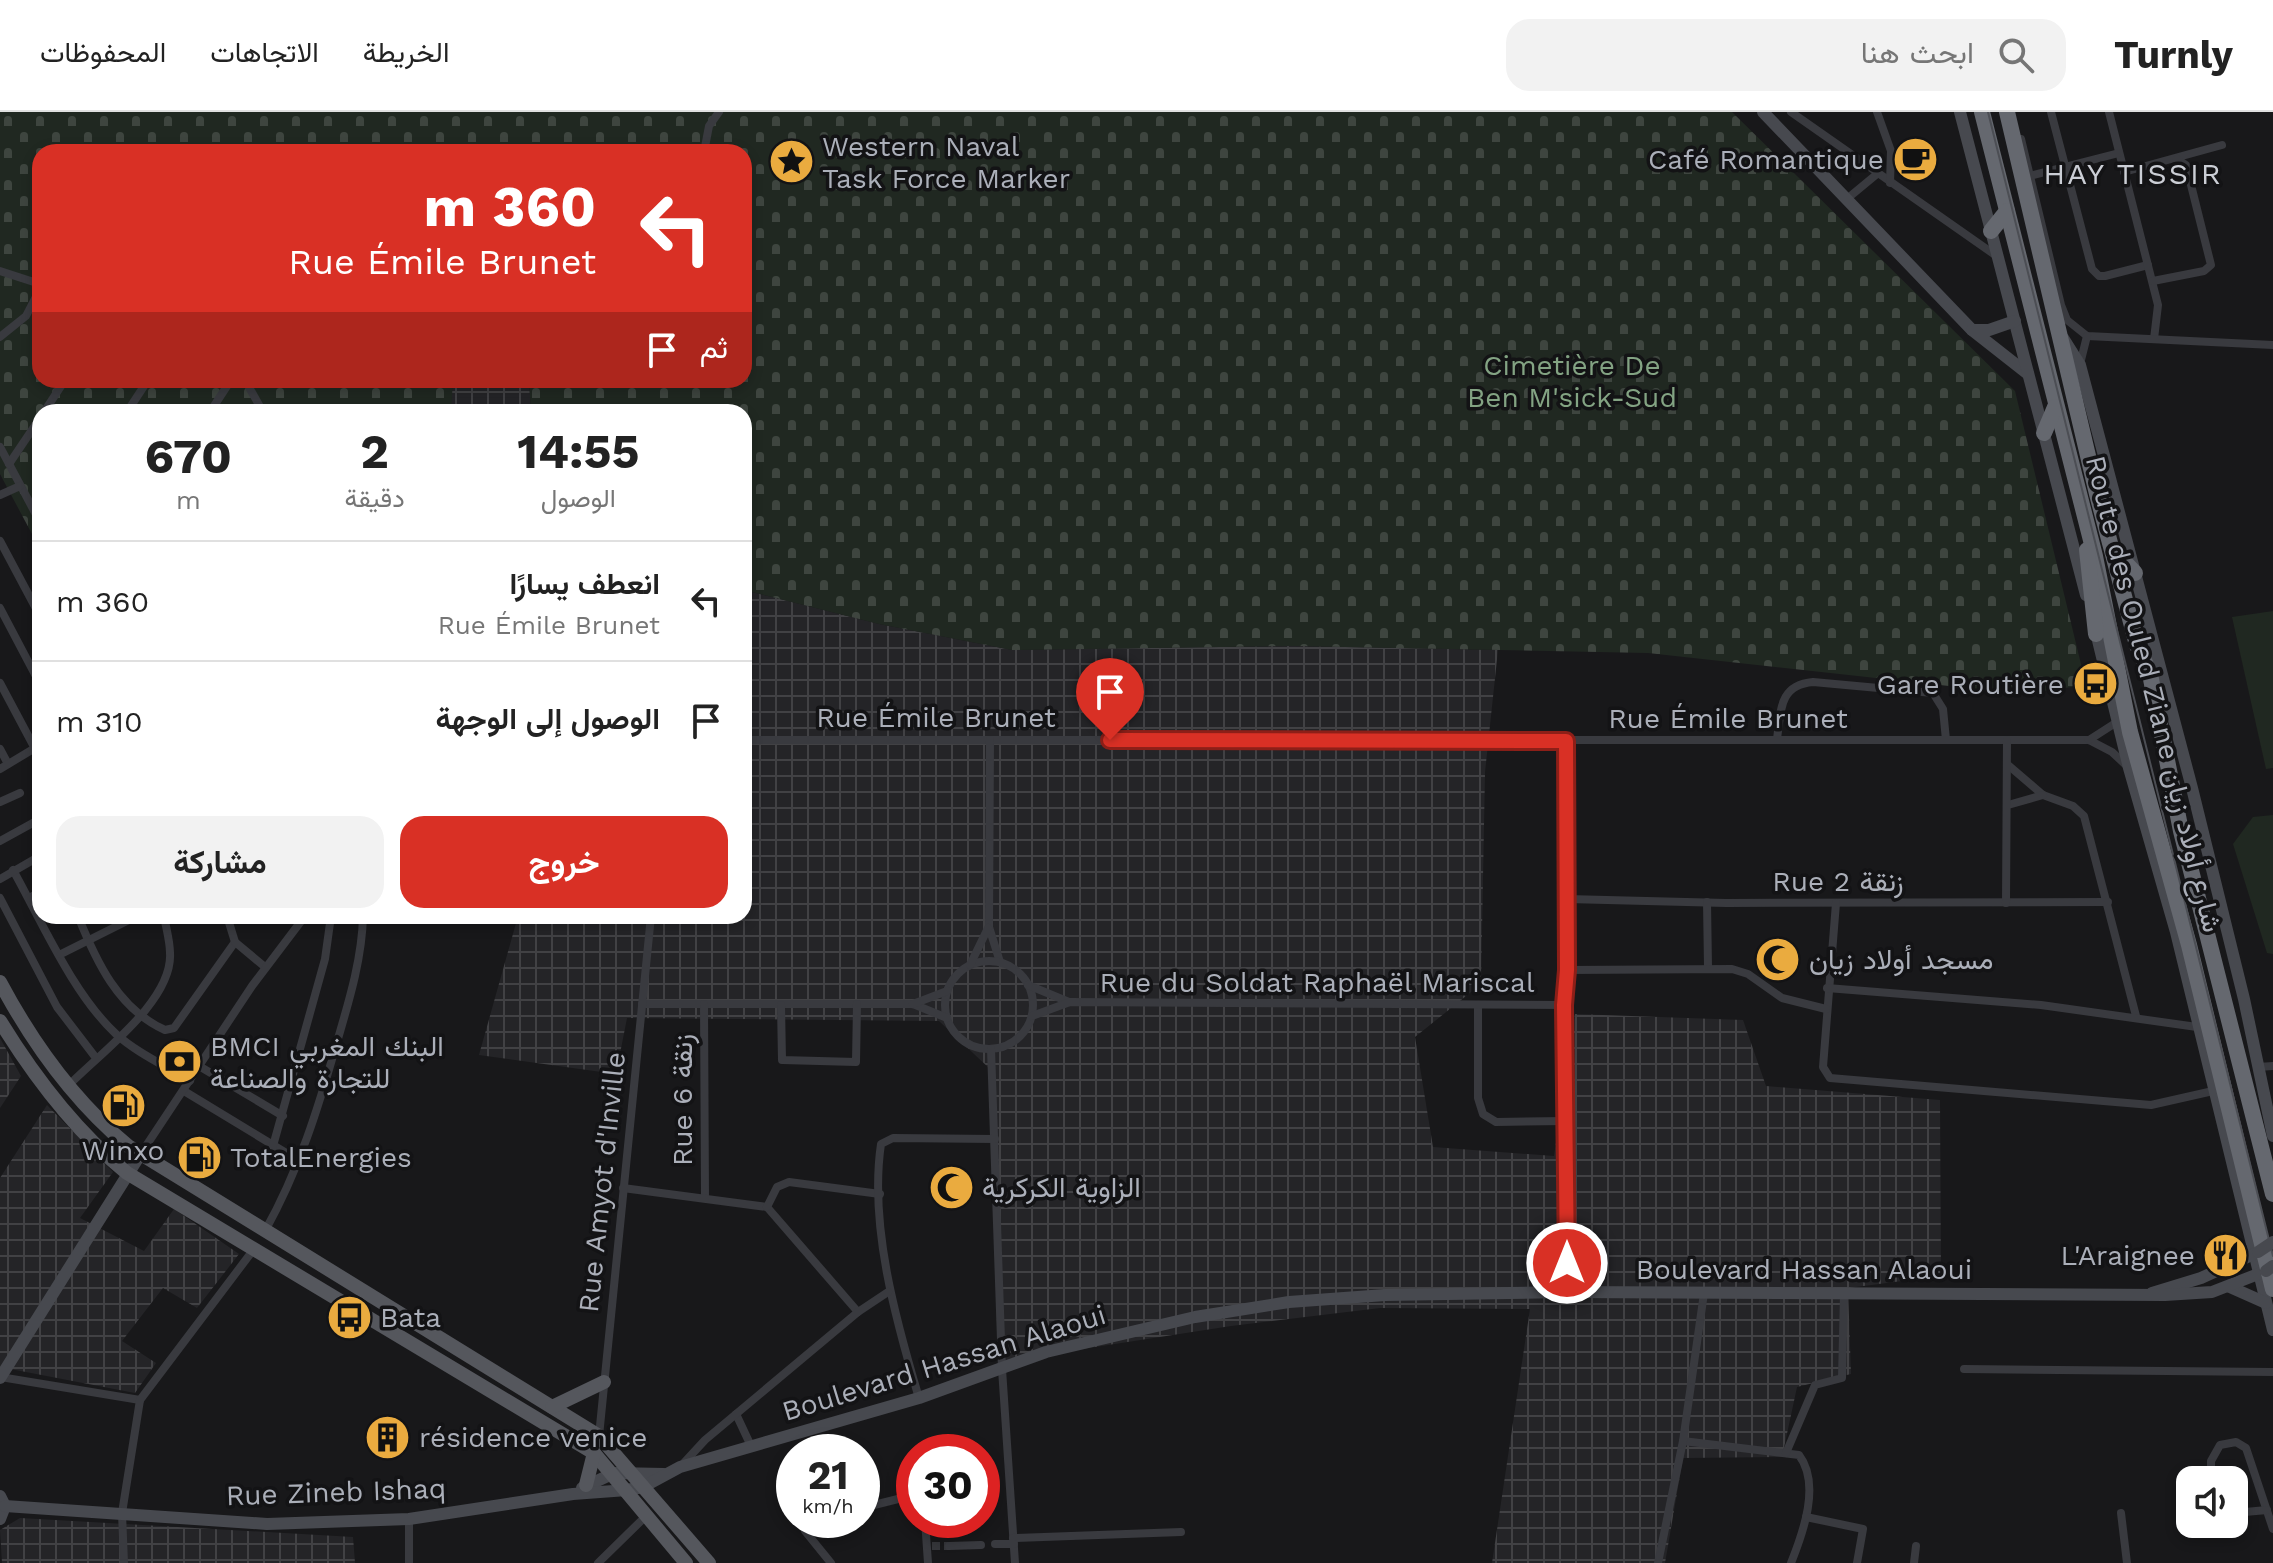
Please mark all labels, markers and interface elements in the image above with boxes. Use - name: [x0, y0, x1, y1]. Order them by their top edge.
- search box: [1506, 19, 2066, 91]
- icon: search: [1994, 33, 2038, 77]
- text: Turnly: [2114, 33, 2233, 77]
- text: ابحث هنا: [1861, 35, 1974, 70]
- text: المحفوظات: [40, 36, 166, 69]
- text: الاتجاهات: [210, 36, 319, 69]
- text: الخريطة: [363, 36, 449, 69]
- place label: Western Naval Task Force Marker: [822, 130, 1070, 195]
- cafe icon: Café Romantique: [1891, 135, 1939, 183]
- place icon: Western Naval Task Force Marker: [767, 138, 815, 186]
- place label: Café Romantique: [1648, 143, 1884, 176]
- district label: HAY TISSIR: [2043, 156, 2223, 191]
- text: 360 m: [423, 174, 596, 240]
- icon: left: [624, 176, 728, 280]
- text: Rue Émile Brunet: [288, 241, 596, 283]
- icon: arrive: [640, 328, 684, 372]
- text: ثم: [700, 330, 728, 365]
- park label: Cimetière De Ben M'sick-Sud: [1467, 349, 1677, 414]
- text: 2: [360, 423, 389, 480]
- text: 14:55: [517, 423, 639, 480]
- text: 670: [145, 428, 232, 485]
- street label: Route des Ouled Ziane شارع أولاد زيان: [2077, 452, 2229, 936]
- text: دقيقة: [345, 483, 405, 513]
- text: الوصول: [541, 483, 616, 513]
- text: m: [176, 485, 201, 515]
- text: انعطف يسارًا: [509, 566, 660, 601]
- icon: left: [684, 579, 728, 623]
- text: 360 m: [56, 584, 149, 619]
- text: Rue Émile Brunet: [438, 610, 660, 640]
- pin: [1076, 658, 1144, 740]
- bus stop icon: Gare Routière: [2071, 660, 2119, 708]
- place label: Gare Routière: [1877, 668, 2064, 701]
- icon: arrive: [1088, 670, 1132, 714]
- icon: arrive: [684, 699, 728, 743]
- text: الوصول إلى الوجهة: [435, 701, 660, 736]
- street label: Rue Émile Brunet: [816, 701, 1056, 734]
- street label: Rue Émile Brunet: [1608, 702, 1848, 735]
- text: 310 m: [56, 704, 143, 739]
- button: مشاركة: [56, 816, 384, 908]
- button: خروج: [400, 816, 728, 908]
- street label: Rue 2 زنقة: [1772, 865, 1904, 899]
- mosque icon: مسجد أولاد زيان: [1754, 935, 1802, 983]
- place label: مسجد أولاد زيان: [1809, 943, 1993, 977]
- street label: Rue du Soldat Raphaël Mariscal: [1100, 966, 1535, 999]
- place label: BMCI البنك المغربي للتجارة والصناعة: [210, 1030, 444, 1096]
- street label: Rue 6 زنقة: [666, 1034, 700, 1166]
- bank icon: BMCI البنك المغربي للتجارة والصناعة: [155, 1038, 203, 1086]
- street label: Rue Amyot d'Inville: [572, 1050, 632, 1314]
- fuel station icon: Winxo: [99, 1082, 147, 1130]
- fuel station icon: TotalEnergies: [175, 1133, 223, 1181]
- place label: Winxo: [82, 1134, 164, 1167]
- place label: TotalEnergies: [230, 1141, 412, 1174]
- mosque icon: الزاوية الكركرية: [927, 1163, 975, 1211]
- place label: الزاوية الكركرية: [982, 1171, 1141, 1205]
- position arrow: [1525, 1221, 1609, 1305]
- restaurant icon: L'Araignee: [2202, 1231, 2250, 1279]
- place label: L'Araignee: [2061, 1239, 2195, 1272]
- street label: Boulevard Hassan Alaoui: [1636, 1253, 1972, 1286]
- bus stop icon: Bata: [325, 1293, 373, 1341]
- street label: Boulevard Hassan Alaoui: [778, 1298, 1110, 1428]
- place label: Bata: [380, 1301, 441, 1334]
- building icon: résidence venice: [364, 1413, 412, 1461]
- place label: résidence venice: [419, 1421, 647, 1454]
- speed limit sign: 30: [896, 1434, 1000, 1538]
- text: 21: [807, 1452, 849, 1499]
- map controls: [2176, 1466, 2248, 1538]
- button: sound: [2176, 1466, 2248, 1538]
- street label: Rue Zineb Ishaq: [225, 1472, 447, 1512]
- text: km/h: [802, 1494, 854, 1518]

